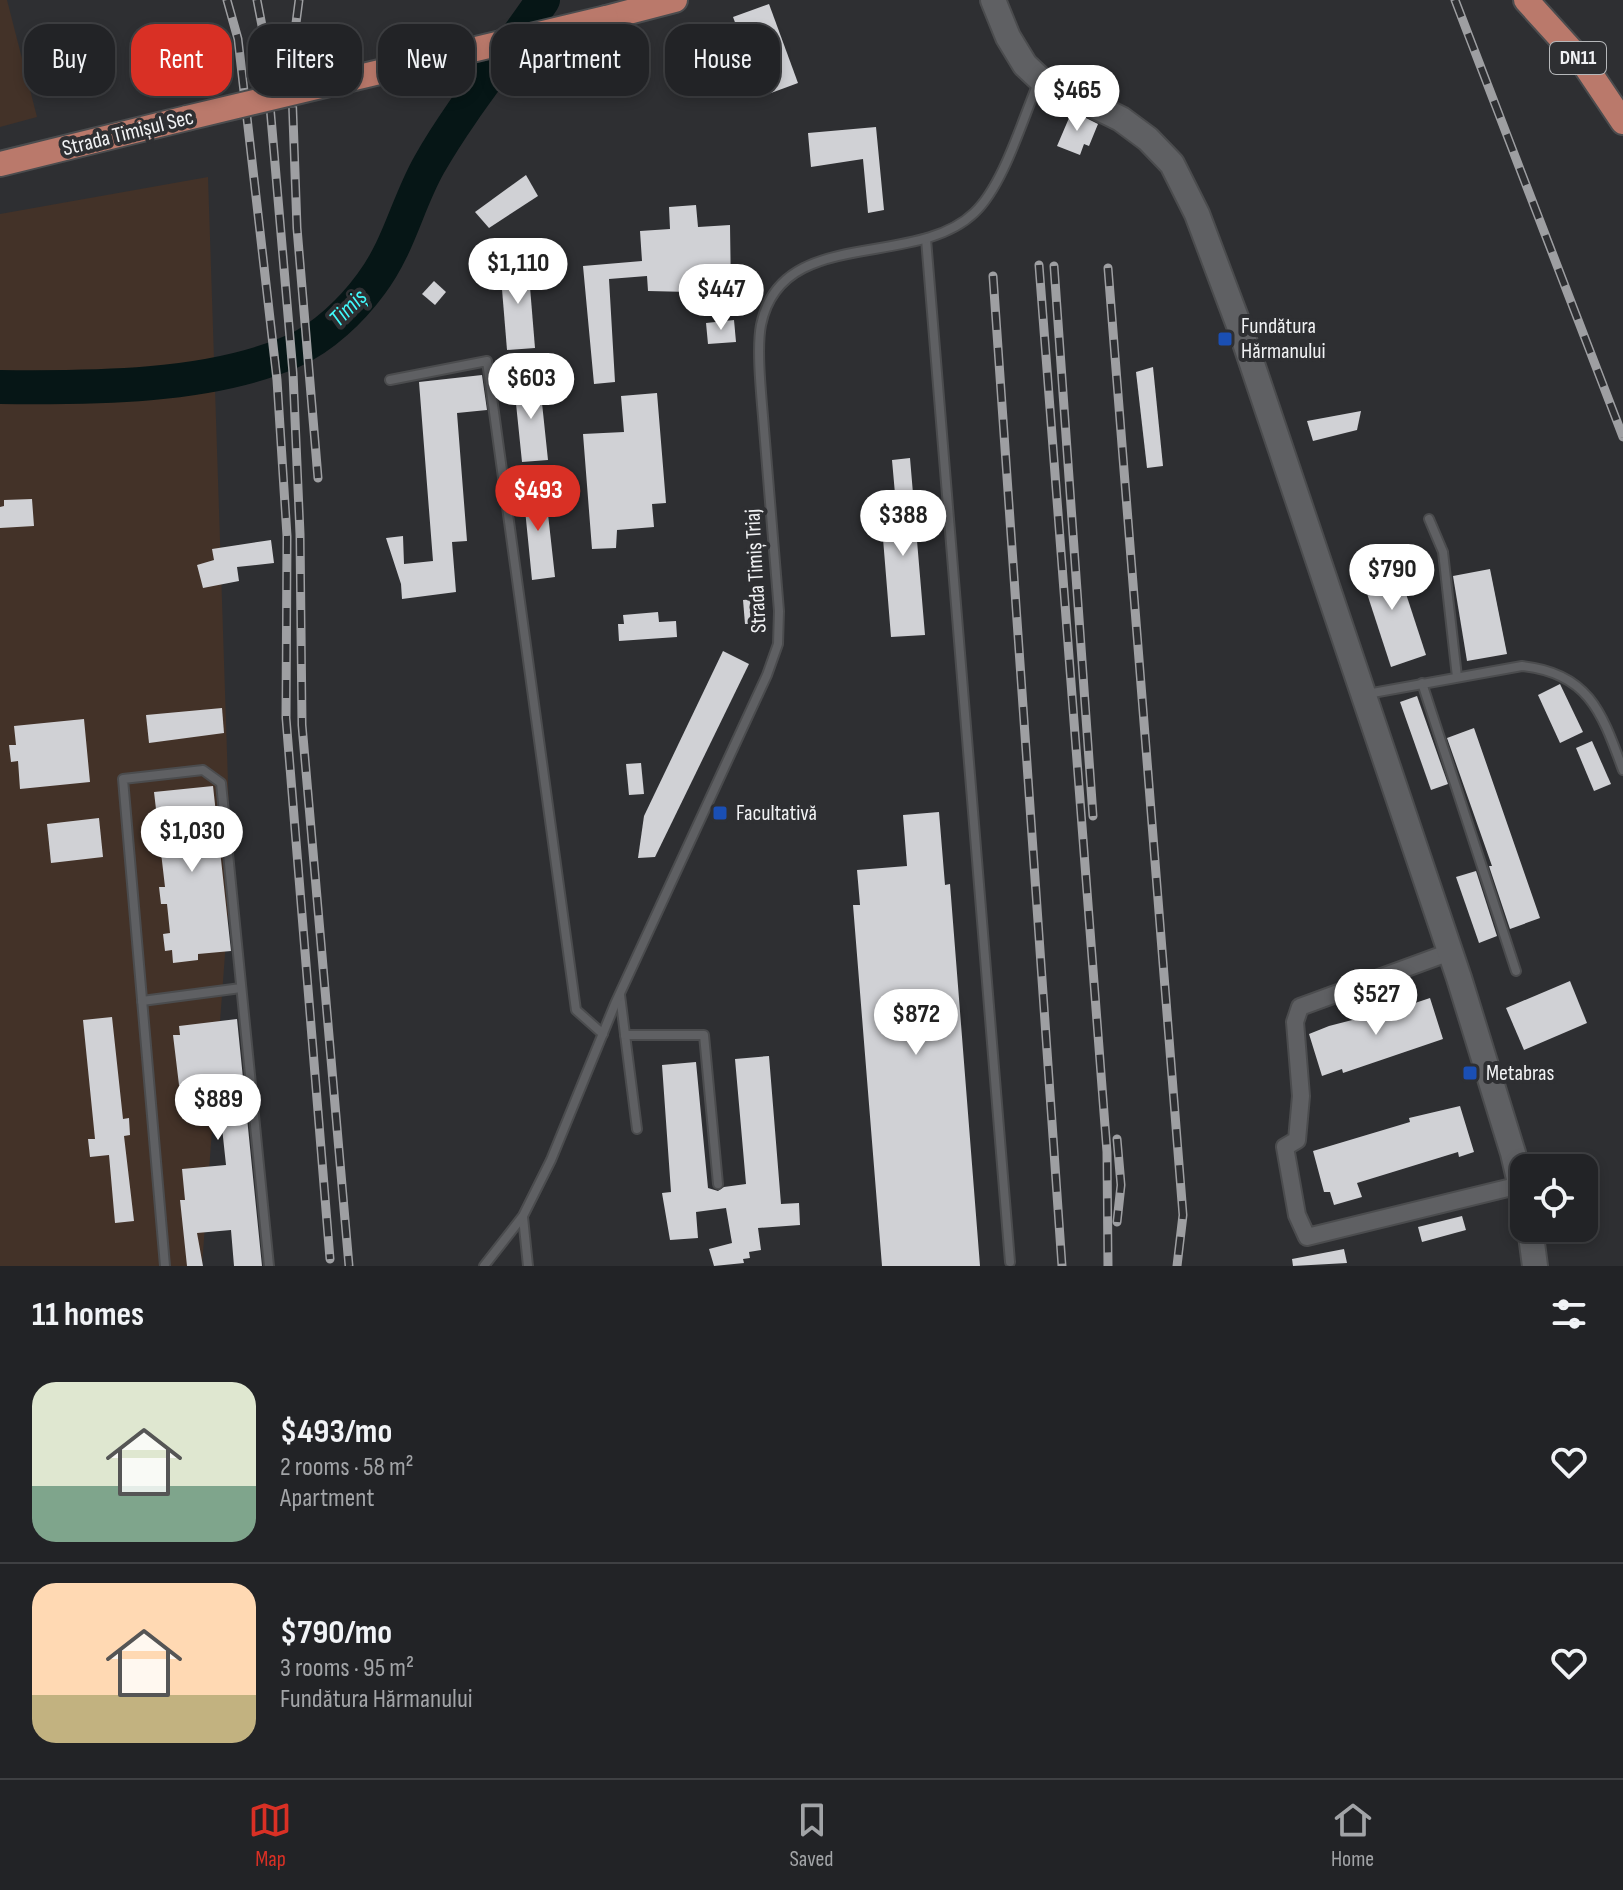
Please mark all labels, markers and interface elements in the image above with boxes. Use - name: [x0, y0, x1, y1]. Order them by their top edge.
- chip: Buy: [24, 24, 115, 96]
- chip: Rent: [131, 24, 232, 96]
- chip: Filters: [248, 24, 362, 96]
- chip: New: [378, 24, 475, 96]
- chip: Apartment: [491, 24, 649, 96]
- chip: House: [665, 24, 780, 96]
- road number: DN11: [1550, 42, 1606, 74]
- pin: $465: [1030, 65, 1124, 133]
- text: $465: [1052, 75, 1102, 106]
- street label: Strada Timișul Sec: [59, 104, 197, 162]
- pin: $1,110: [453, 238, 583, 306]
- text: $1,110: [487, 248, 549, 279]
- pin: $447: [674, 264, 768, 332]
- text: $447: [697, 274, 745, 305]
- water label: Timiș: [323, 283, 373, 333]
- place label: Fundătura Hărmanului: [1241, 313, 1326, 365]
- marker: Fundătura Hărmanului: [1216, 330, 1234, 348]
- pin: $603: [484, 353, 578, 421]
- text: $603: [506, 363, 556, 394]
- pin: $493: [491, 465, 585, 533]
- text: $493: [513, 475, 563, 506]
- pin: $388: [856, 490, 950, 558]
- text: $388: [878, 500, 928, 531]
- street label: Strada Timiș Triaj: [739, 508, 773, 634]
- pin: $790: [1345, 544, 1439, 612]
- text: $790: [1367, 554, 1417, 585]
- place label: Facultativă: [736, 800, 817, 827]
- marker: Facultativă: [711, 804, 729, 822]
- pin: $1,030: [127, 806, 257, 874]
- text: $1,030: [159, 816, 225, 847]
- pin: $527: [1329, 969, 1423, 1037]
- text: $527: [1352, 979, 1400, 1010]
- pin: $872: [869, 989, 963, 1057]
- text: $872: [892, 999, 940, 1030]
- place label: Metabras: [1486, 1060, 1554, 1087]
- marker: Metabras: [1461, 1064, 1479, 1082]
- pin: $889: [171, 1074, 265, 1142]
- text: $889: [193, 1084, 243, 1115]
- map controls: [1510, 1154, 1598, 1242]
- button: locate: [1510, 1154, 1598, 1242]
- icon: filters: [1547, 1292, 1591, 1336]
- text: 11 homes: [32, 1294, 144, 1335]
- text: $493/mo: [280, 1411, 392, 1452]
- icon: home: [96, 1414, 192, 1510]
- icon: heart: [1547, 1440, 1591, 1484]
- text: 2 rooms · 58 m²: [280, 1452, 414, 1483]
- text: Apartment: [280, 1483, 374, 1514]
- text: $790/mo: [280, 1612, 392, 1653]
- icon: home: [96, 1615, 192, 1711]
- icon: heart: [1547, 1641, 1591, 1685]
- text: 3 rooms · 95 m²: [280, 1653, 414, 1684]
- text: Fundătura Hărmanului: [280, 1684, 473, 1715]
- tab: Map: [248, 1798, 292, 1873]
- tab: Saved: [789, 1798, 834, 1873]
- tab: Home: [1331, 1798, 1375, 1873]

